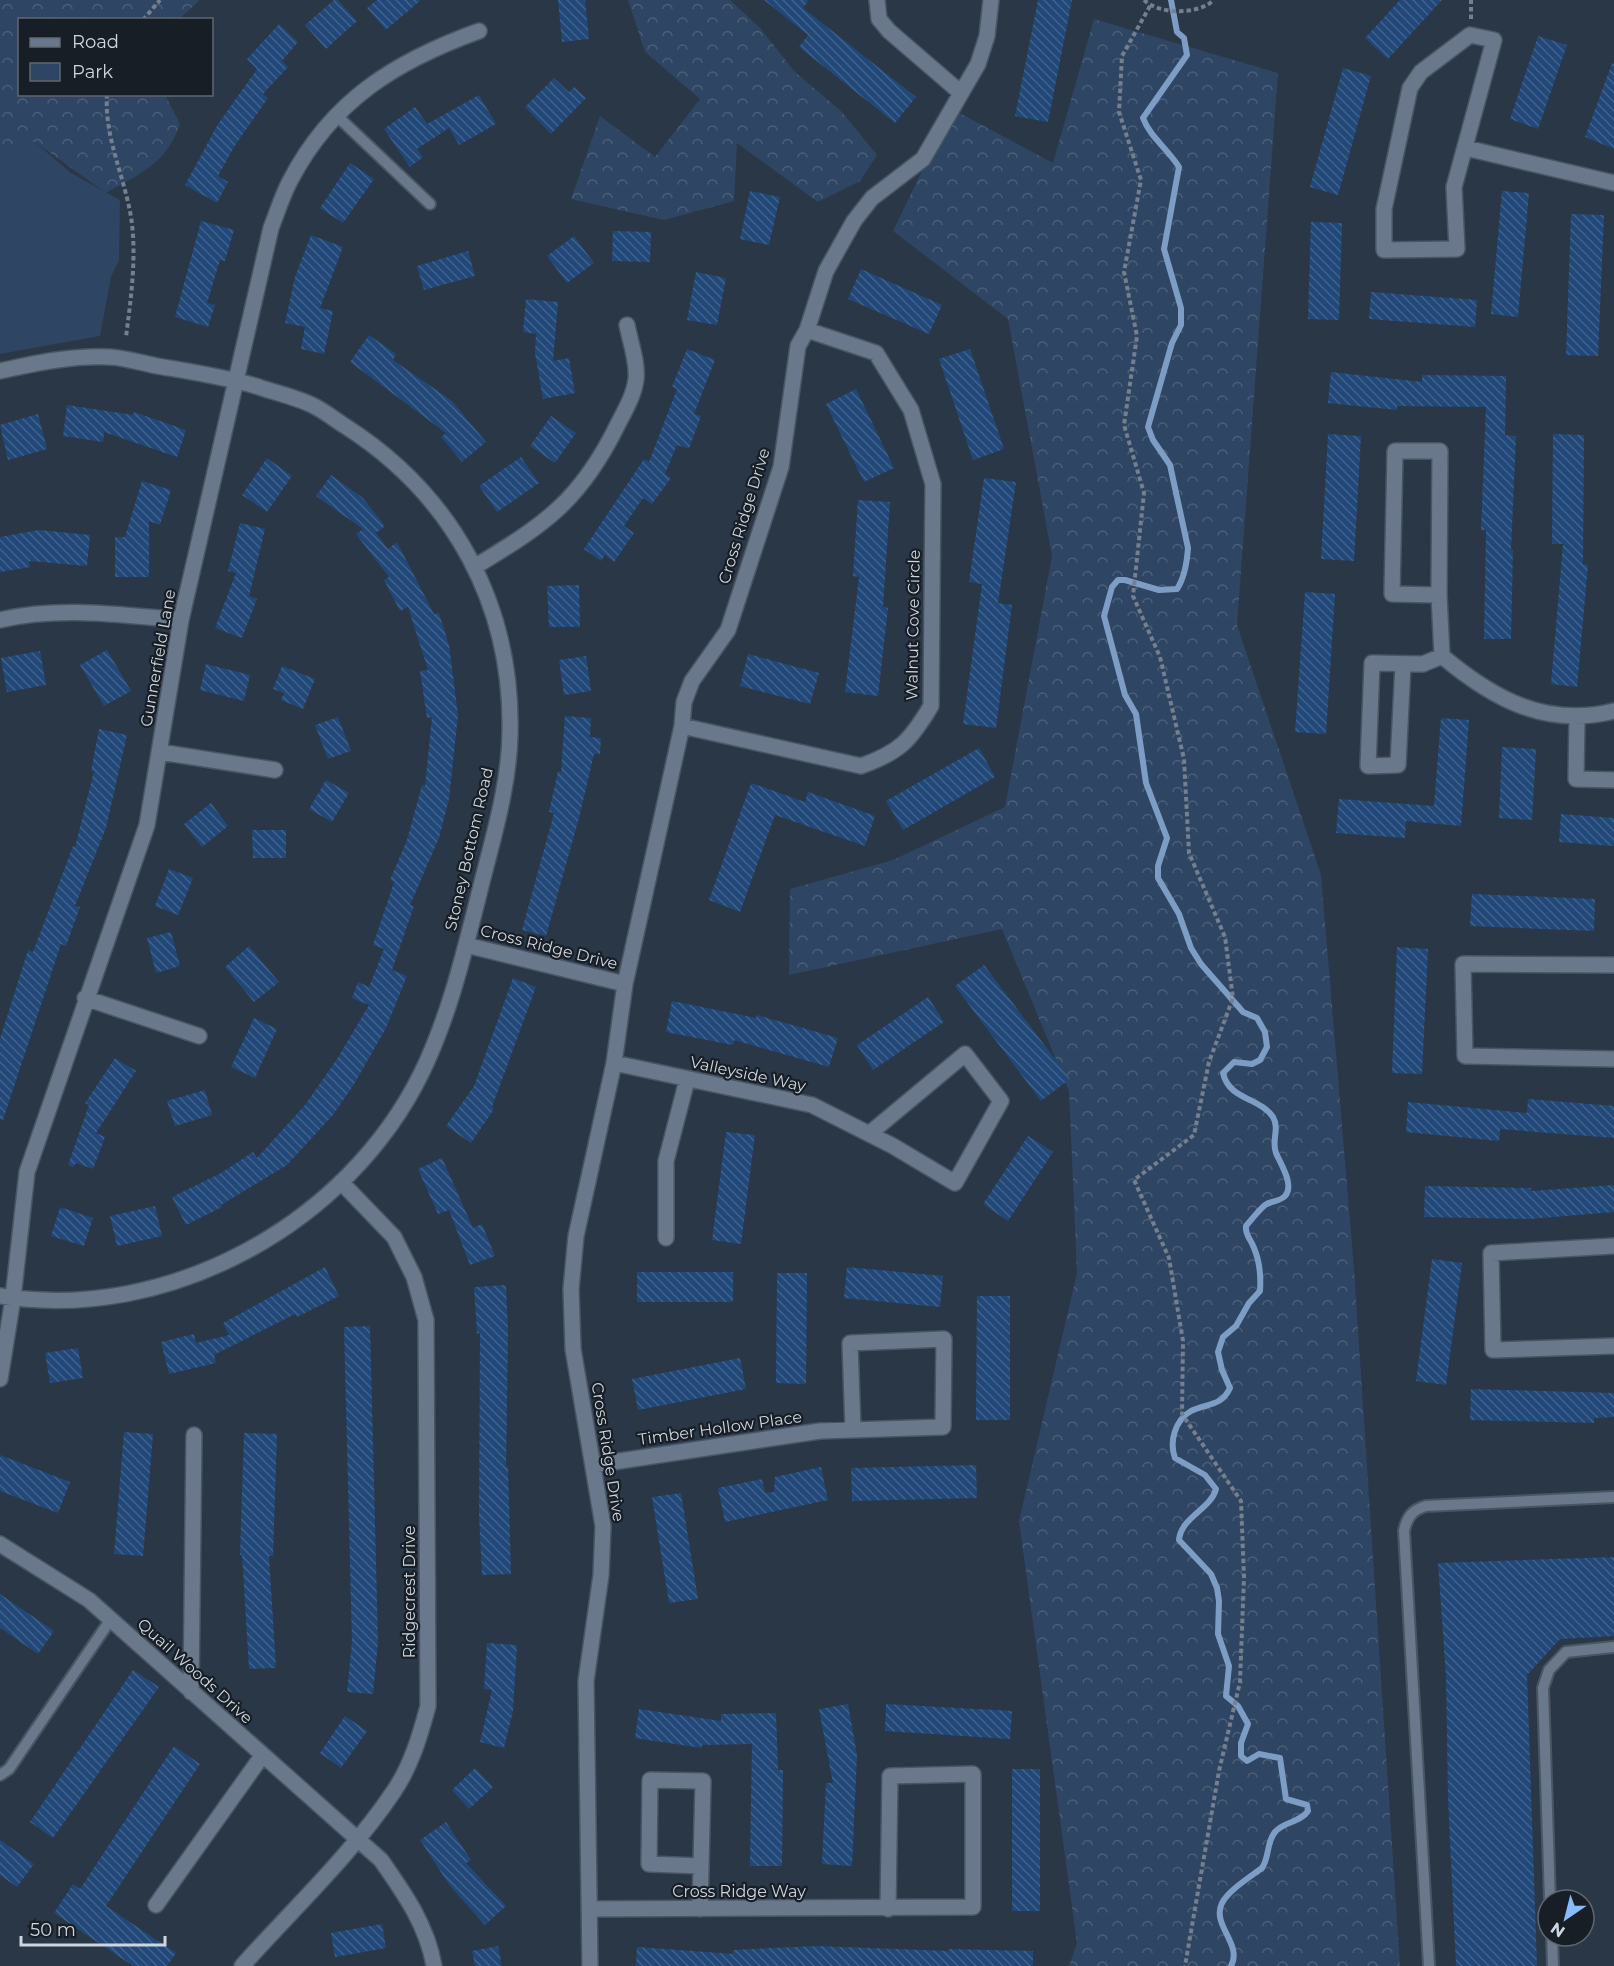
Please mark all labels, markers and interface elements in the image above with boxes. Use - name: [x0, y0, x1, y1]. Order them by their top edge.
- legend: [18, 18, 213, 96]
- text: Road: [72, 31, 119, 53]
- text: Park: [72, 61, 113, 83]
- street label: Cross Ridge Drive: [714, 446, 774, 586]
- street label: Walnut Cove Circle: [902, 550, 924, 700]
- street label: Gunnerfield Lane: [137, 588, 179, 728]
- street label: Stoney Bottom Road: [441, 766, 497, 932]
- street label: Cross Ridge Drive: [478, 921, 620, 973]
- street label: Valleyside Way: [688, 1052, 808, 1096]
- street label: Cross Ridge Drive: [588, 1381, 628, 1523]
- street label: Timber Hollow Place: [637, 1407, 803, 1449]
- street label: Ridgecrest Drive: [400, 1526, 419, 1658]
- street label: Quail Woods Drive: [134, 1614, 256, 1728]
- street label: Cross Ridge Way: [672, 1882, 806, 1901]
- north arrow: [1536, 1888, 1596, 1948]
- scale bar: [21, 1909, 165, 1947]
- text: N: [1547, 1918, 1568, 1941]
- text: 50 m: [30, 1919, 76, 1941]

